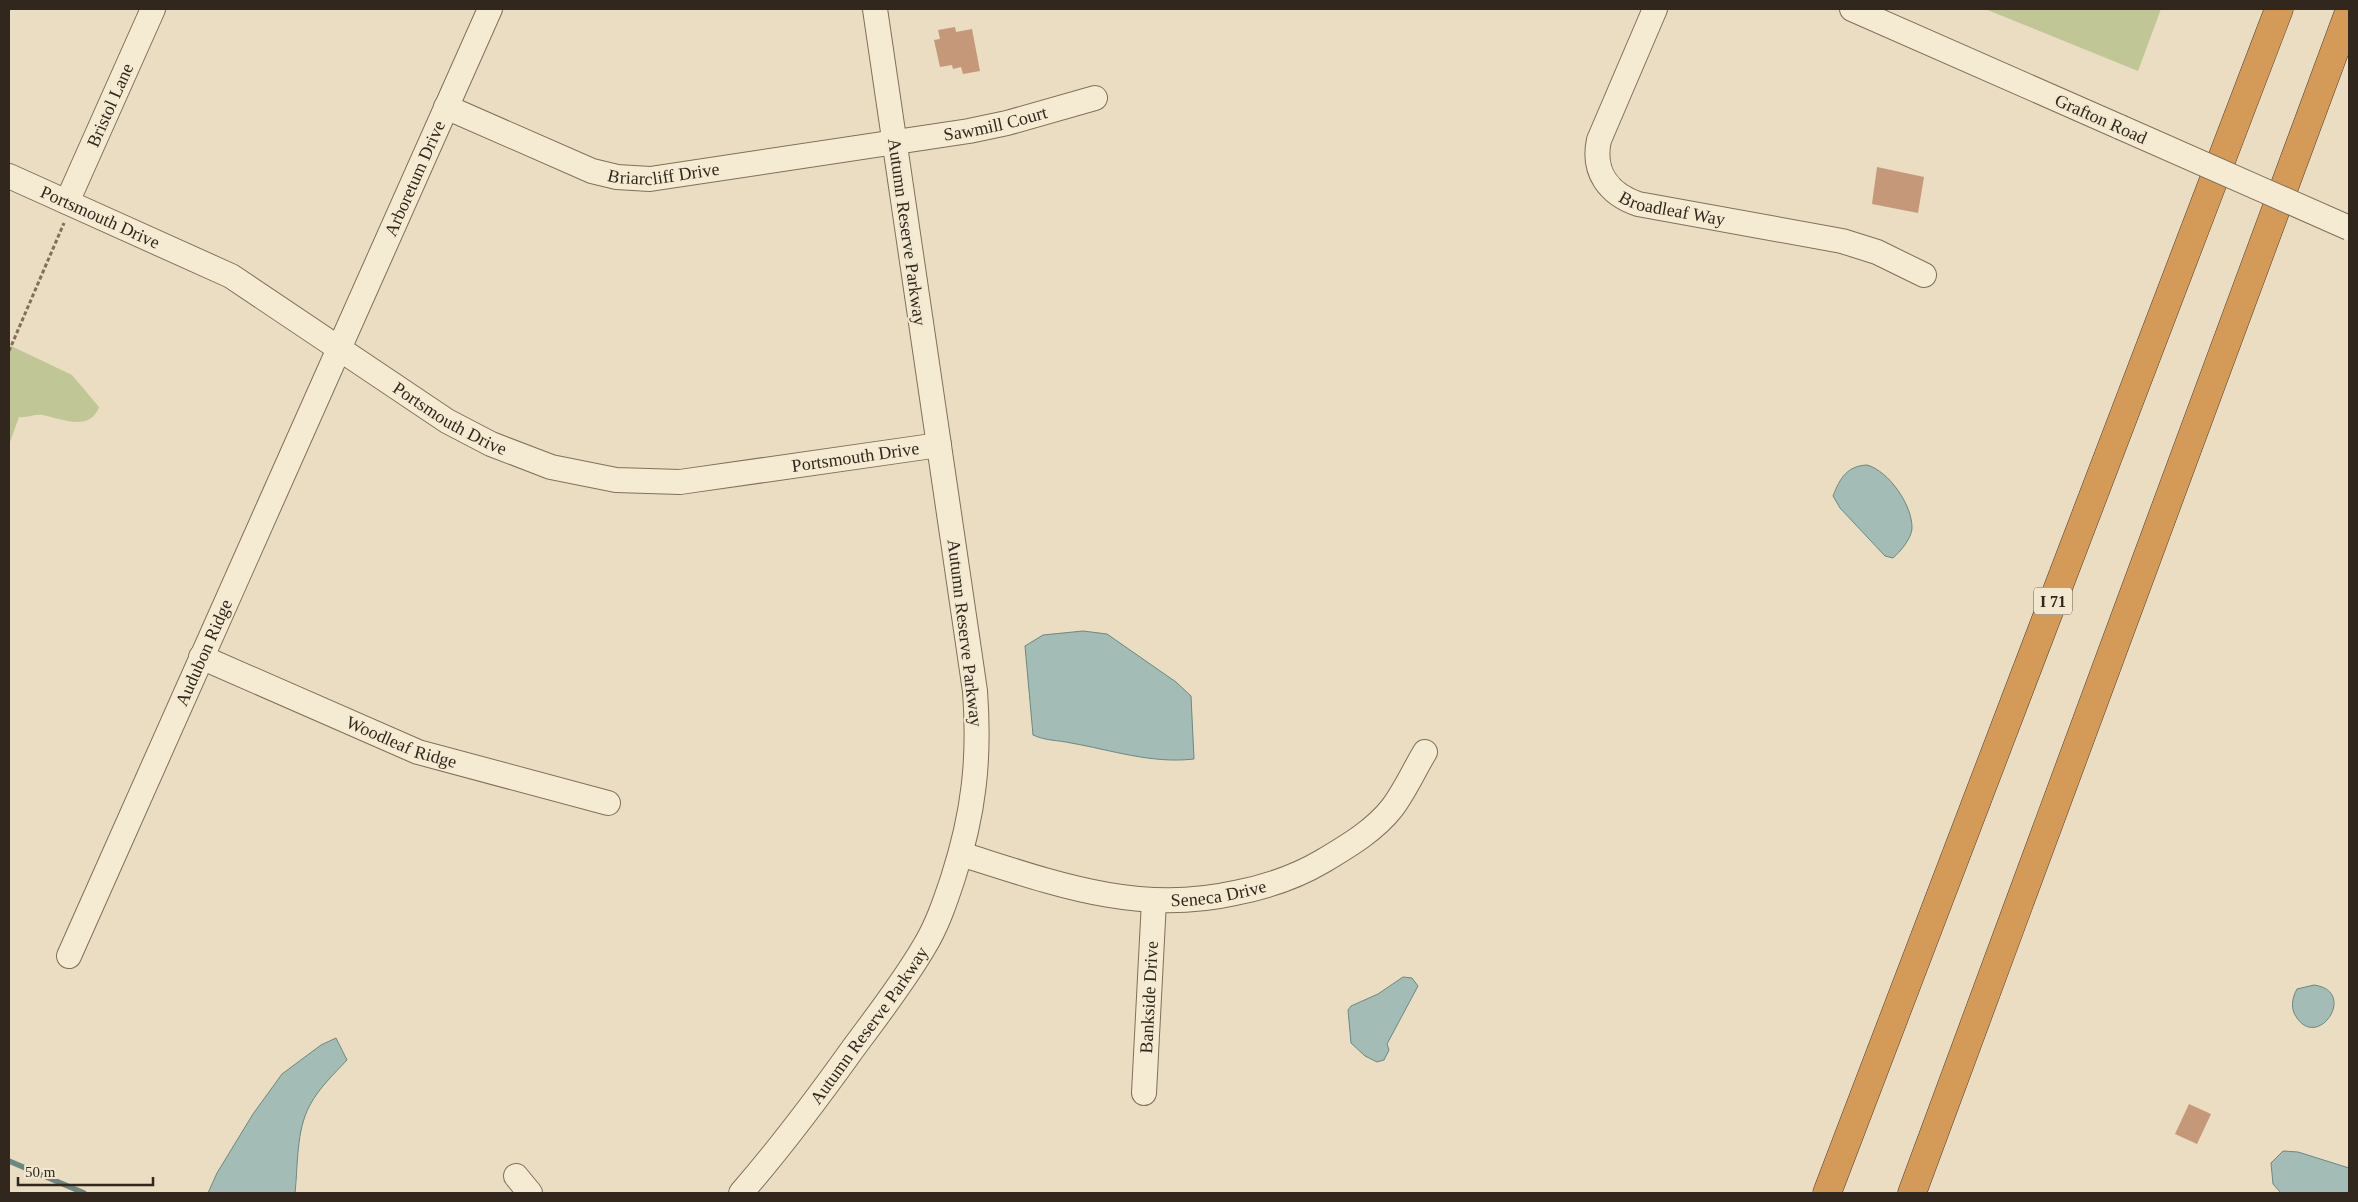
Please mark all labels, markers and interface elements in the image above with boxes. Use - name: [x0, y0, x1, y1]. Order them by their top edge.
- street label: Bristol Lane: [83, 60, 138, 150]
- street label: Grafton Road: [2052, 90, 2150, 148]
- street label: Sawmill Court: [942, 102, 1049, 145]
- street label: Arboretum Drive: [380, 117, 449, 239]
- street label: Autumn Reserve Parkway: [884, 137, 930, 327]
- street label: Briarcliff Drive: [606, 159, 721, 189]
- street label: Portsmouth Drive: [37, 182, 163, 253]
- street label: Broadleaf Way: [1616, 187, 1727, 230]
- street label: Portsmouth Drive: [389, 378, 510, 459]
- street label: Portsmouth Drive: [790, 438, 920, 476]
- street label: Autumn Reserve Parkway: [944, 538, 986, 728]
- road number: I 71: [2034, 588, 2072, 614]
- street label: Audubon Ridge: [171, 596, 236, 709]
- street label: Woodleaf Ridge: [343, 712, 459, 772]
- street label: Seneca Drive: [1170, 876, 1269, 910]
- street label: Bankside Drive: [1136, 940, 1162, 1054]
- street label: Autumn Reserve Parkway: [806, 943, 932, 1108]
- scale bar: [18, 1154, 152, 1186]
- text: 50 m: [25, 1164, 56, 1180]

